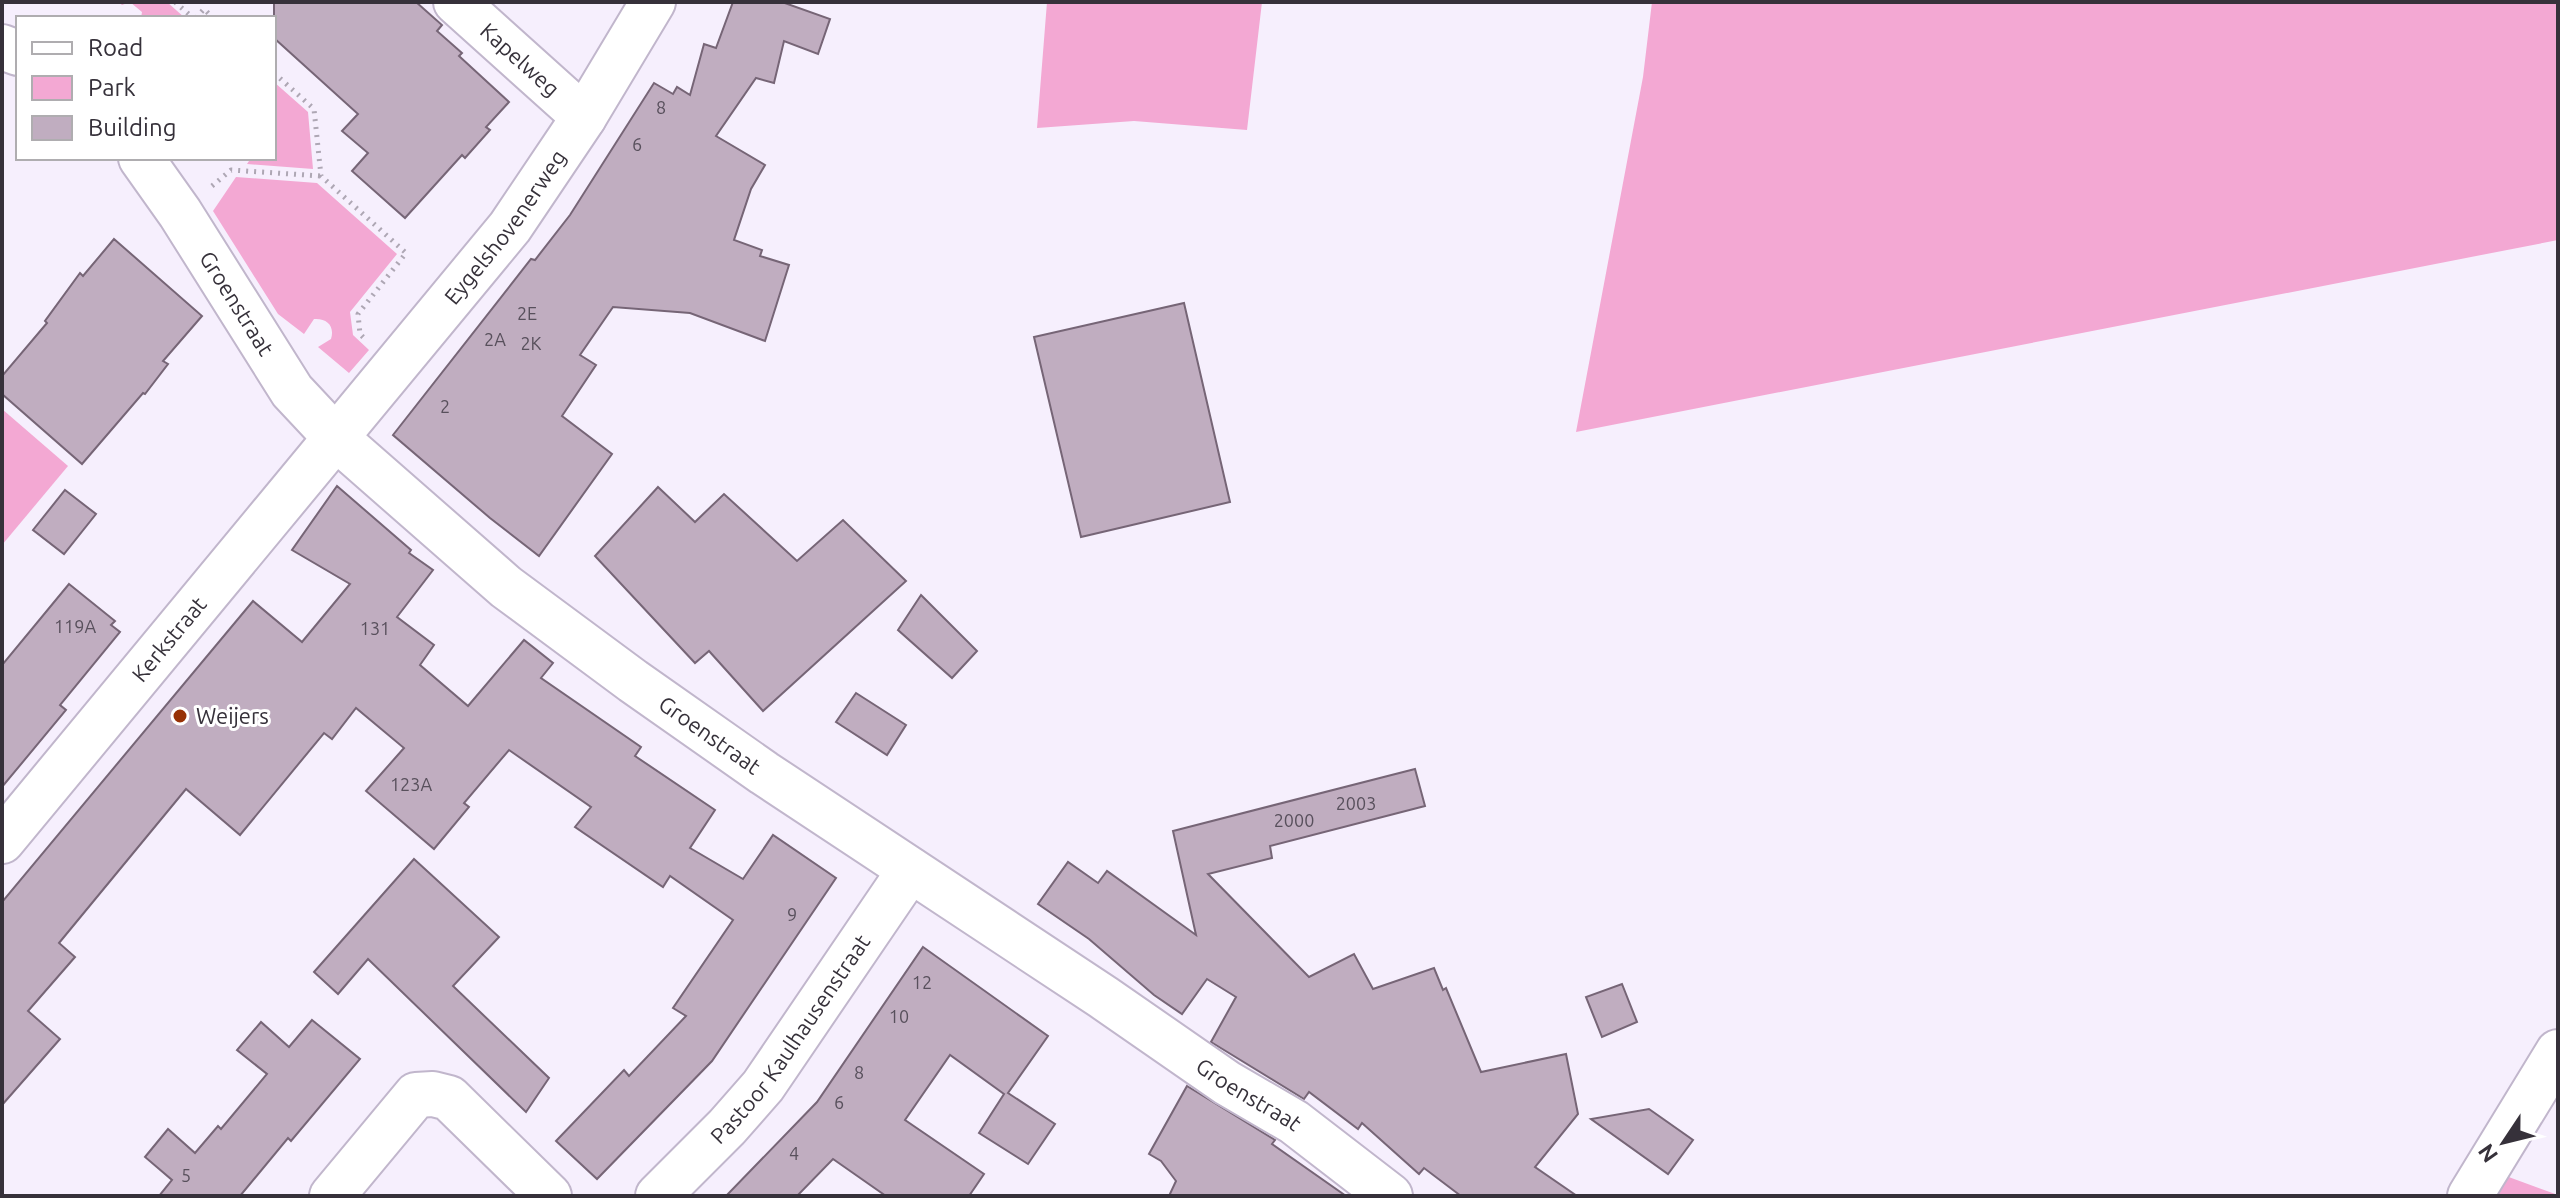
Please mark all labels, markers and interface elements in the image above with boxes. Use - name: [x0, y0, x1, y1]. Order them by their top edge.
- legend: [16, 16, 276, 160]
- street label: Kapelweg: [476, 17, 565, 101]
- text: Road: [88, 34, 143, 61]
- text: Park: [88, 74, 136, 101]
- house number: 8: [656, 97, 666, 117]
- text: Building: [88, 114, 176, 141]
- house number: 6: [632, 134, 642, 154]
- street label: Eygelshovenerweg: [439, 145, 570, 309]
- street label: Groenstraat: [195, 246, 279, 360]
- house number: 2E: [517, 303, 537, 323]
- house number: 2A: [484, 329, 506, 349]
- house number: 2K: [520, 333, 542, 353]
- house number: 2: [440, 396, 450, 416]
- street label: Kerkstraat: [126, 591, 211, 686]
- house number: 119A: [54, 616, 96, 636]
- house number: 131: [360, 618, 390, 638]
- street label: Groenstraat: [654, 690, 766, 779]
- place label: Weijers: [196, 703, 269, 728]
- marker: Weijers: [171, 707, 189, 725]
- house number: 123A: [390, 774, 432, 794]
- house number: 2003: [1336, 793, 1376, 813]
- house number: 2000: [1274, 810, 1314, 830]
- house number: 9: [787, 904, 797, 924]
- street label: Pastoor Kaulhausenstraat: [705, 929, 875, 1148]
- house number: 12: [912, 972, 932, 992]
- house number: 10: [889, 1006, 909, 1026]
- street label: Groenstraat: [1192, 1053, 1307, 1135]
- house number: 8: [854, 1062, 864, 1082]
- house number: 6: [834, 1092, 844, 1112]
- north arrow: [2464, 1102, 2544, 1182]
- text: N: [2472, 1140, 2502, 1168]
- house number: 4: [789, 1143, 799, 1163]
- house number: 5: [181, 1165, 191, 1185]

